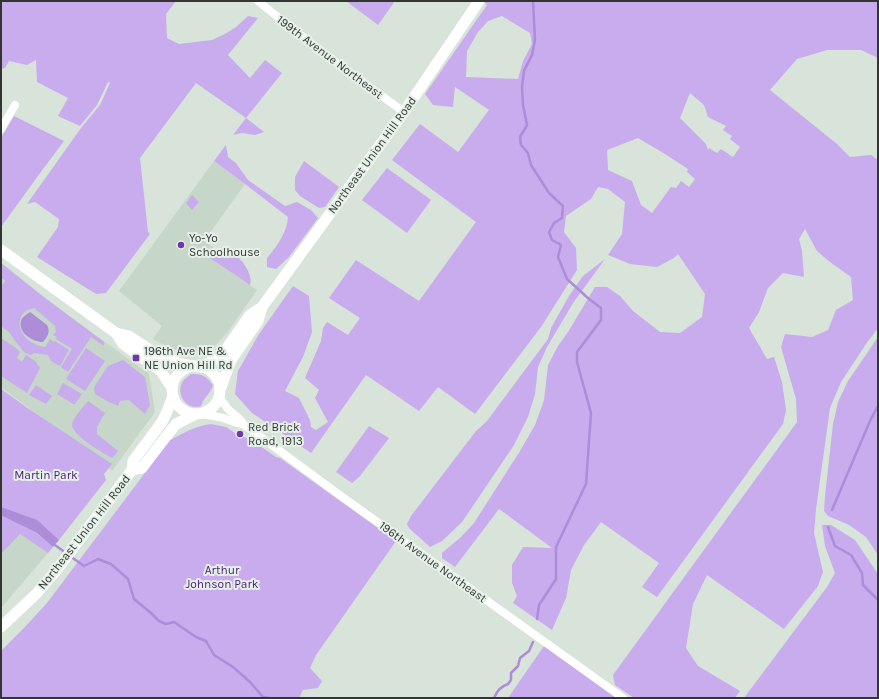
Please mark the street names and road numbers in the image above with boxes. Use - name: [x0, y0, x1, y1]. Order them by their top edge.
- street label: 199th Avenue Northeast: [274, 13, 386, 102]
- street label: Northeast Union Hill Road: [325, 94, 419, 216]
- street label: Northeast Union Hill Road: [35, 472, 133, 592]
- street label: 196th Avenue Northeast: [377, 518, 490, 606]

